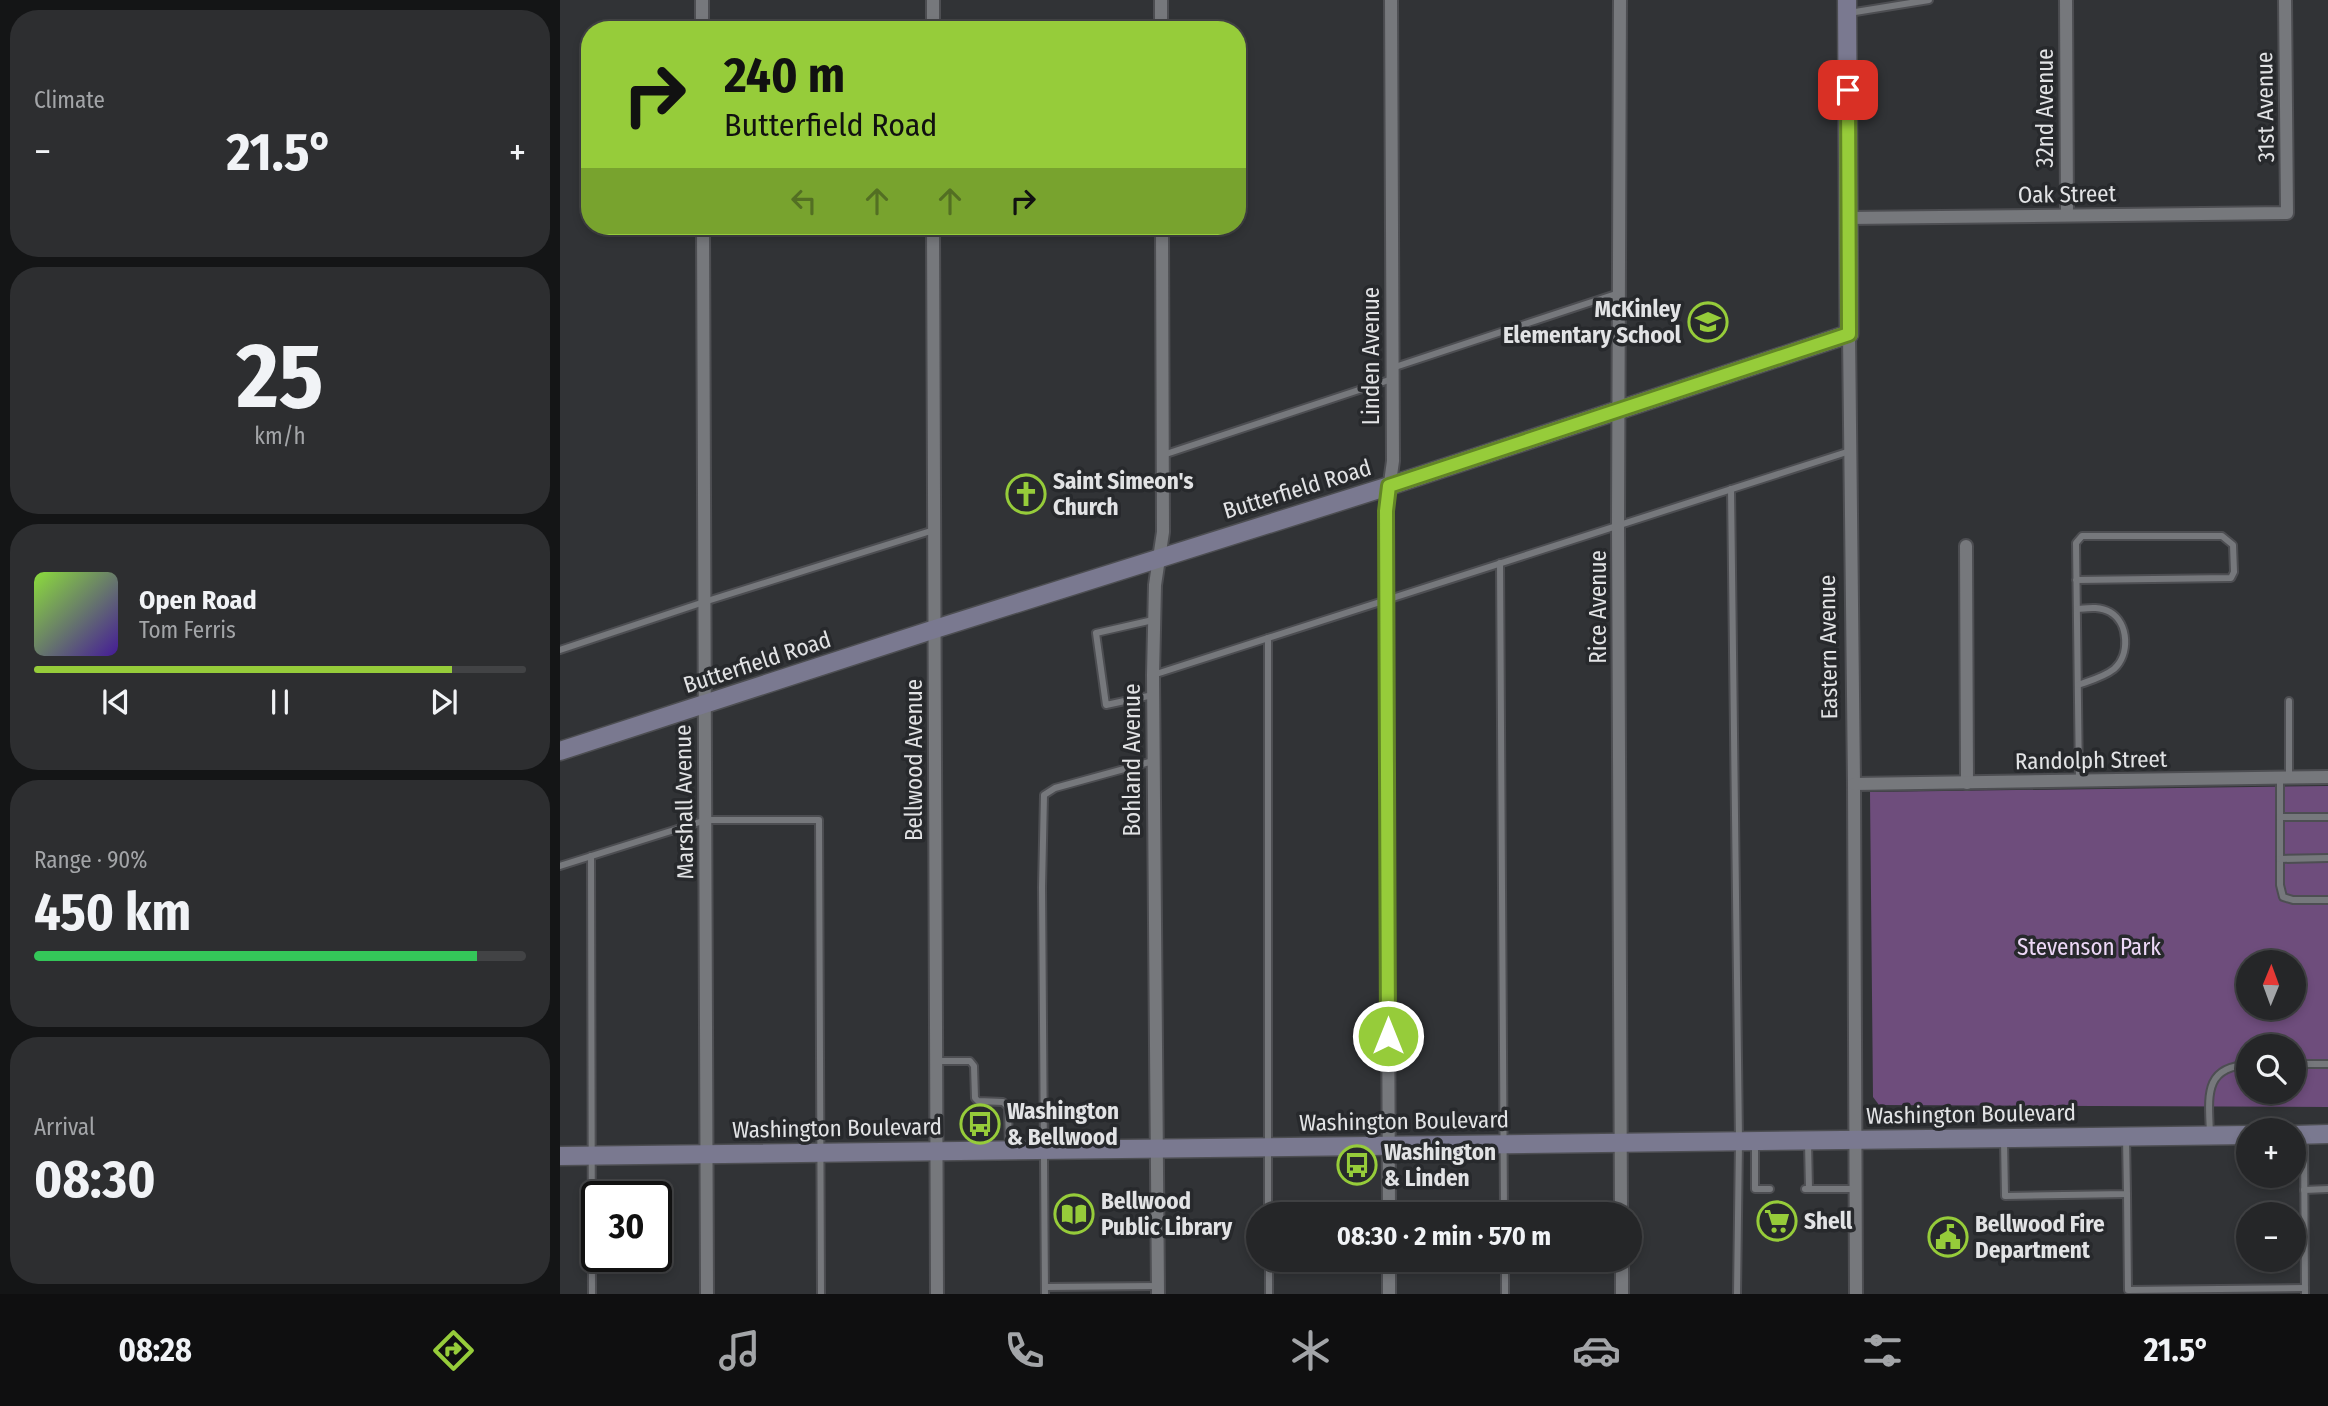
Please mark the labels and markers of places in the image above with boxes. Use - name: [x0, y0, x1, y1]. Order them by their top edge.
- pin: [1818, 60, 1878, 120]
- place label: McKinley Elementary School: [1503, 295, 1682, 349]
- school or university icon: McKinley Elementary School: [1687, 301, 1729, 343]
- place label: Saint Simeon's Church: [1053, 467, 1193, 521]
- church icon: Saint Simeon's Church: [1005, 473, 1047, 515]
- place label: Washington & Bellwood: [1007, 1097, 1119, 1151]
- bus stop icon: Washington & Bellwood: [959, 1103, 1001, 1145]
- place label: Washington & Linden: [1384, 1138, 1496, 1192]
- bus stop icon: Washington & Linden: [1336, 1144, 1378, 1186]
- place label: Bellwood Public Library: [1101, 1187, 1233, 1241]
- library icon: Bellwood Public Library: [1053, 1193, 1095, 1235]
- supermarket icon: Shell: [1756, 1200, 1798, 1242]
- place label: Shell: [1804, 1207, 1853, 1235]
- place label: Bellwood Fire Department: [1975, 1210, 2105, 1264]
- public building icon: Bellwood Fire Department: [1927, 1216, 1969, 1258]

